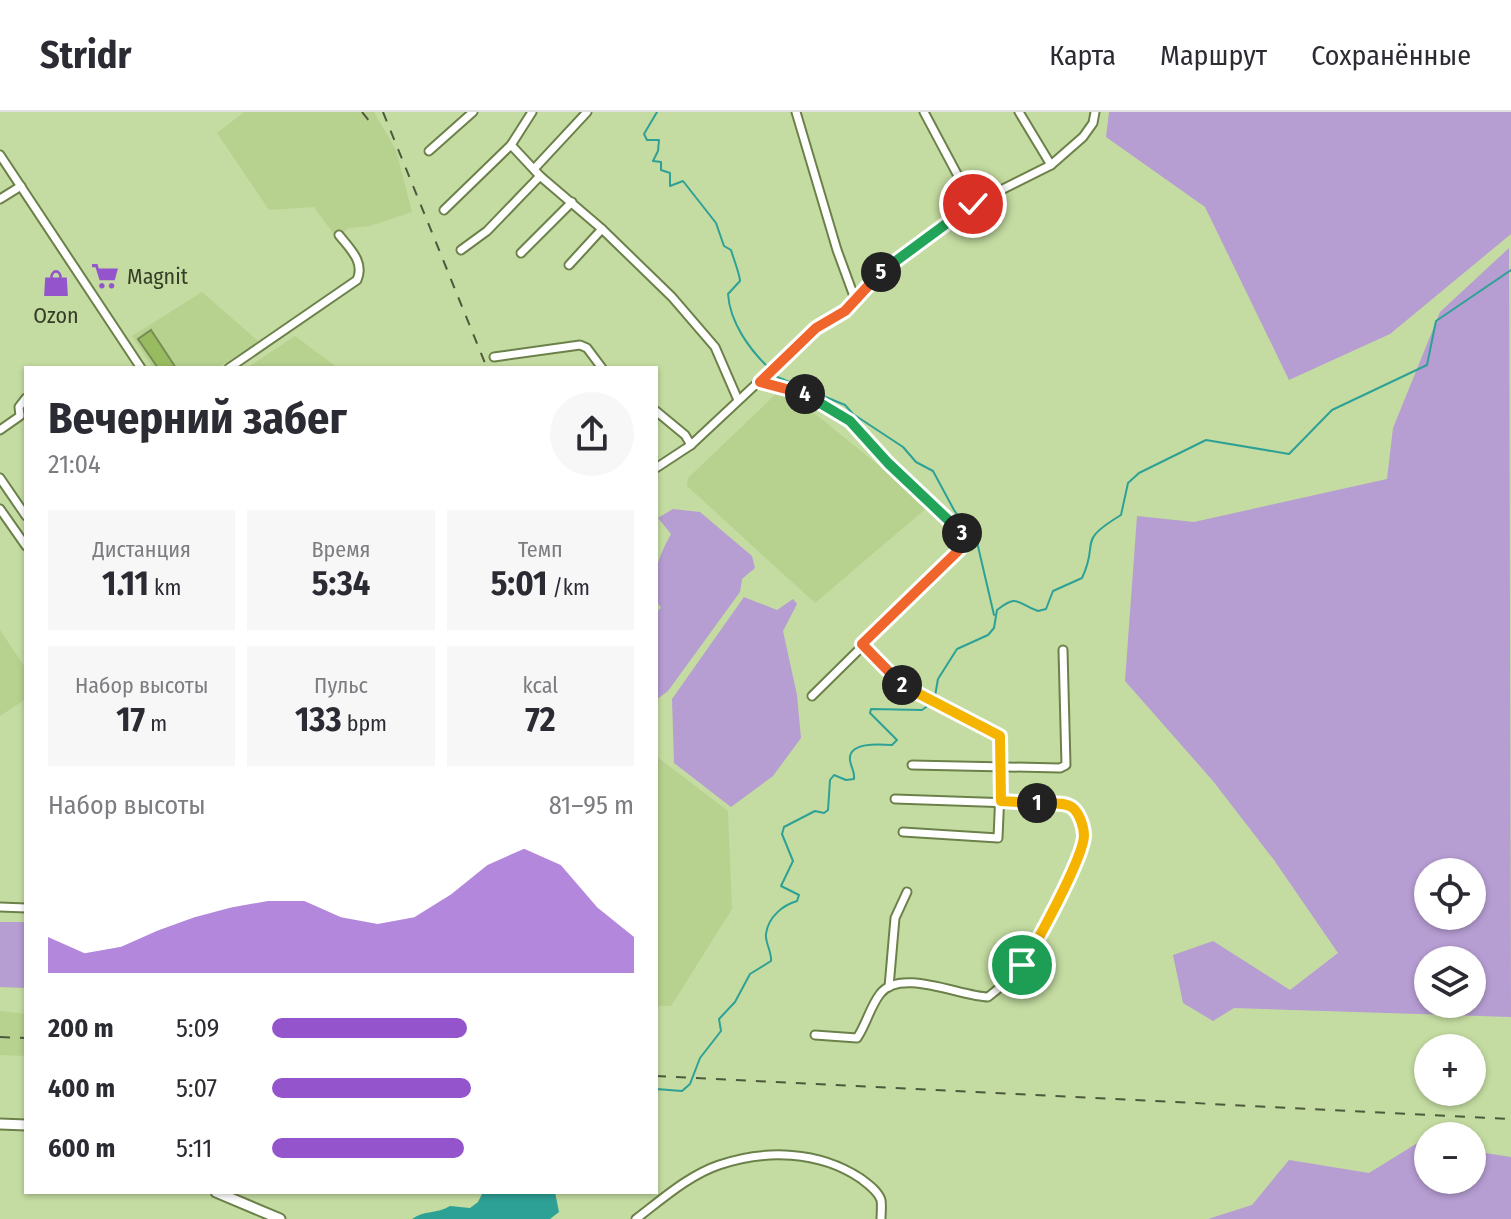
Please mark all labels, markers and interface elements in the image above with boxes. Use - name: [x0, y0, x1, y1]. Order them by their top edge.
- text: Stridr: [40, 32, 131, 78]
- text: Карта: [1049, 39, 1116, 72]
- text: Маршрут: [1160, 39, 1267, 72]
- text: Сохранённые: [1311, 39, 1471, 72]
- pin: [939, 170, 1007, 238]
- icon: check: [951, 182, 995, 226]
- pin: 5: [861, 252, 901, 292]
- text: 5: [876, 258, 886, 285]
- supermarket icon: Magnit: [90, 261, 120, 291]
- place label: Magnit: [127, 263, 189, 290]
- shop icon: Ozon: [41, 268, 71, 298]
- place label: Ozon: [33, 302, 79, 329]
- pin: 4: [785, 374, 825, 414]
- text: 4: [799, 380, 811, 407]
- text: Вечерний забег: [48, 392, 347, 445]
- button: share: [550, 392, 634, 476]
- text: 21:04: [48, 449, 101, 480]
- pin: 3: [942, 513, 982, 553]
- text: 3: [957, 519, 967, 546]
- text: Дистанция: [92, 536, 191, 563]
- text: Время: [312, 536, 370, 563]
- text: Темп: [518, 536, 563, 563]
- text: 1.11: [102, 563, 149, 604]
- text: 5:34: [312, 563, 370, 604]
- text: 5:01: [491, 563, 547, 604]
- text: km: [149, 574, 181, 601]
- text: /km: [547, 574, 590, 601]
- pin: 2: [882, 665, 922, 705]
- text: 2: [897, 671, 907, 698]
- text: Набор высоты: [75, 672, 208, 699]
- text: Пульс: [314, 672, 368, 699]
- text: kcal: [523, 672, 558, 699]
- text: 17: [116, 699, 145, 740]
- text: 133: [295, 699, 342, 740]
- text: 72: [525, 699, 555, 740]
- text: m: [145, 710, 167, 737]
- text: bpm: [342, 710, 387, 737]
- pin: 1: [1017, 783, 1057, 823]
- text: 1: [1032, 789, 1042, 816]
- text: Набор высоты: [48, 790, 206, 821]
- text: 81–95 m: [549, 790, 634, 821]
- map controls: [1414, 858, 1486, 1194]
- button: locate: [1414, 858, 1486, 930]
- pin: [988, 931, 1056, 999]
- icon: arrive: [1000, 943, 1044, 987]
- button: layers: [1414, 946, 1486, 1018]
- text: 200 m: [48, 1013, 114, 1044]
- text: 5:09: [176, 1013, 219, 1044]
- button: +: [1414, 1034, 1486, 1106]
- text: 400 m: [48, 1073, 115, 1104]
- text: 5:07: [176, 1073, 217, 1104]
- button: −: [1414, 1122, 1486, 1194]
- text: 600 m: [48, 1133, 115, 1164]
- text: 5:11: [176, 1133, 212, 1164]

